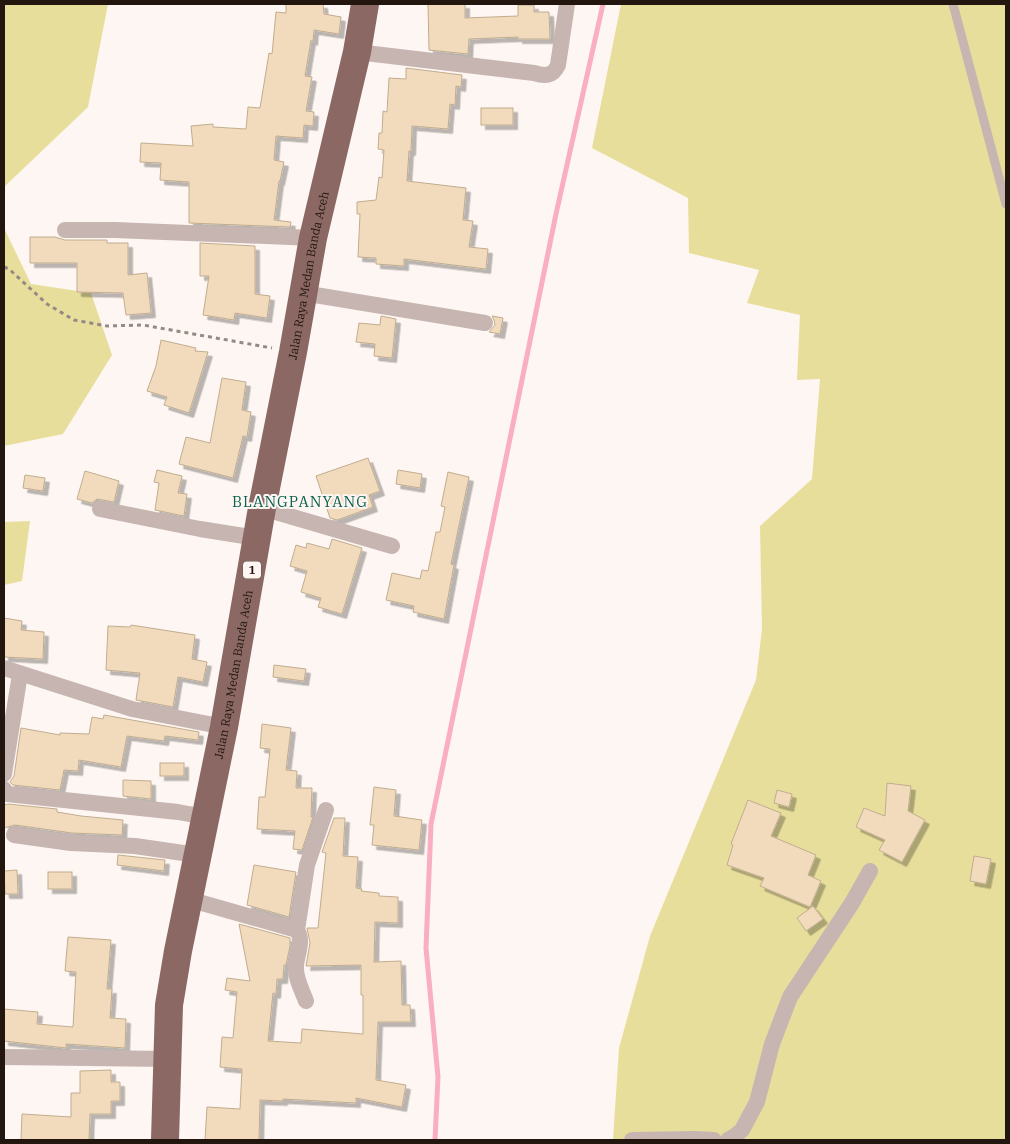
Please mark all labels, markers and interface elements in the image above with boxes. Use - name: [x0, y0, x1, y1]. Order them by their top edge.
- street label: Jalan Raya Medan Banda Aceh: [284, 189, 331, 361]
- district label: BLANGPANYANG: [232, 492, 368, 511]
- road number: 1: [243, 562, 261, 578]
- street label: Jalan Raya Medan Banda Aceh: [210, 588, 255, 760]

